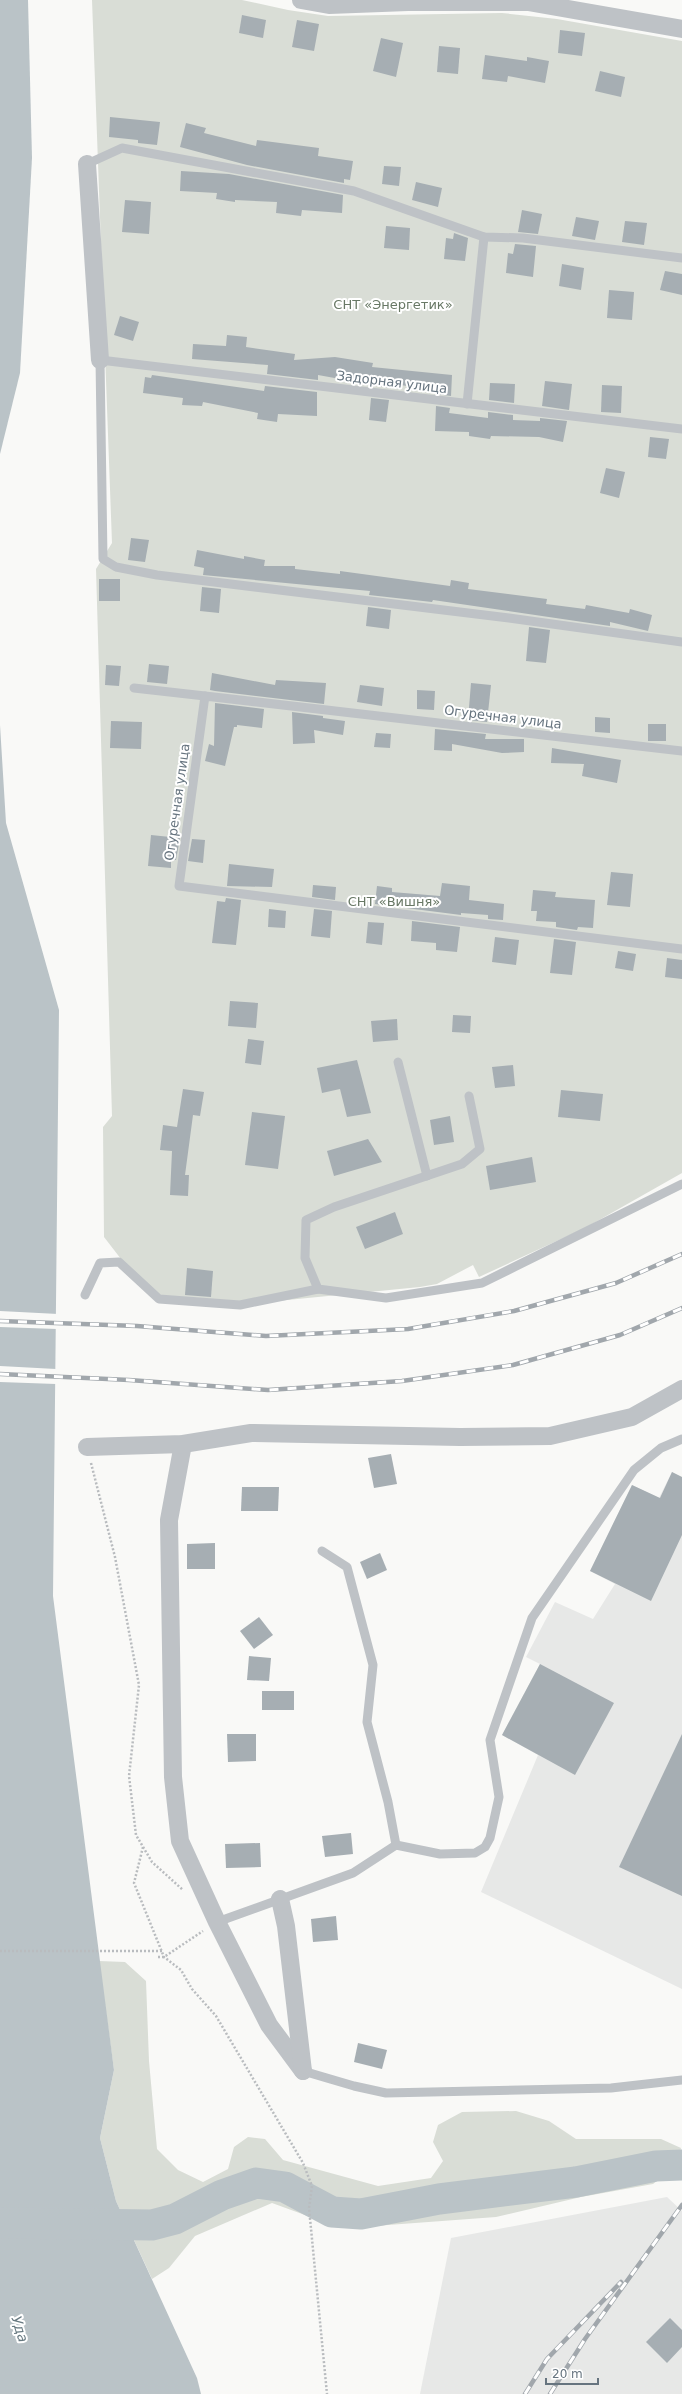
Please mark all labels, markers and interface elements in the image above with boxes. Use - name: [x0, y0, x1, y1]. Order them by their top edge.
- park label: СНТ «Энергетик»: [333, 297, 453, 312]
- street label: Задорная улица: [336, 368, 448, 396]
- street label: Огуречная улица: [443, 702, 563, 732]
- street label: Огуречная улица: [161, 742, 193, 862]
- park label: СНТ «Вишня»: [348, 894, 440, 909]
- water label: Уда: [8, 2314, 32, 2344]
- scale bar: [546, 2360, 598, 2386]
- text: 20 m: [552, 2367, 583, 2381]

